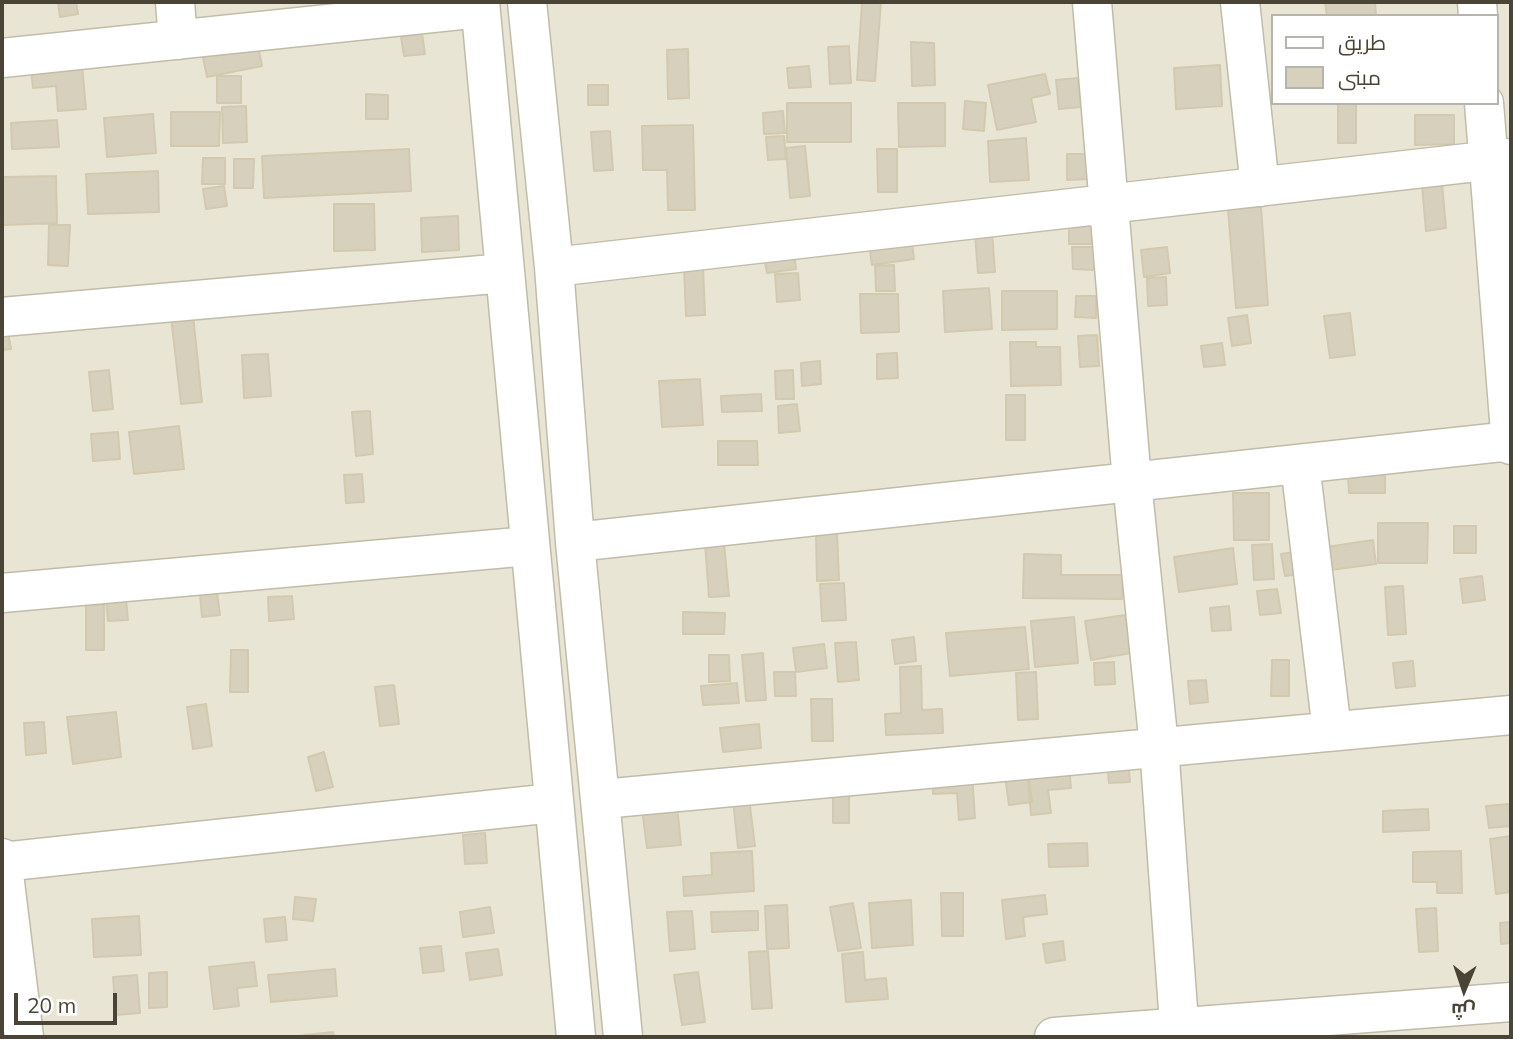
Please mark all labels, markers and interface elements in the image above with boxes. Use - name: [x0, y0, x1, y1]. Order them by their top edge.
- legend: [1272, 14, 1499, 105]
- text: طريق: [1338, 29, 1386, 55]
- text: مبنى: [1338, 64, 1381, 90]
- north arrow: [1429, 955, 1499, 1025]
- scale bar: [18, 979, 121, 1023]
- text: 20 m: [27, 992, 76, 1018]
- text: ش: [1451, 999, 1476, 1023]

